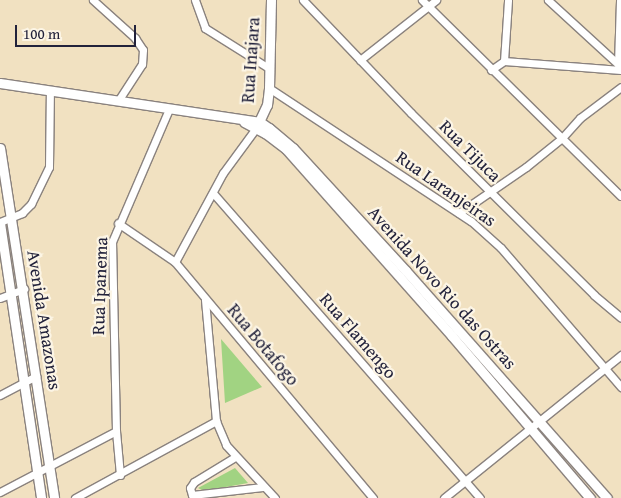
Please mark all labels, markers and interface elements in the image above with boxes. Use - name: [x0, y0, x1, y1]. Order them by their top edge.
- scale bar: [18, 15, 139, 47]
- street label: Rua Inajara: [237, 16, 265, 104]
- text: 100 m: [23, 23, 60, 44]
- street label: Rua Tijuca: [435, 116, 505, 186]
- street label: Rua Laranjeiras: [392, 147, 500, 231]
- street label: Avenida Novo Rio das Ostras: [363, 202, 521, 374]
- street label: Rua Ipanema: [87, 237, 113, 335]
- street label: Avenida Amazonas: [22, 249, 66, 391]
- street label: Rua Flamengo: [315, 289, 401, 383]
- street label: Rua Botafogo: [223, 300, 303, 390]

